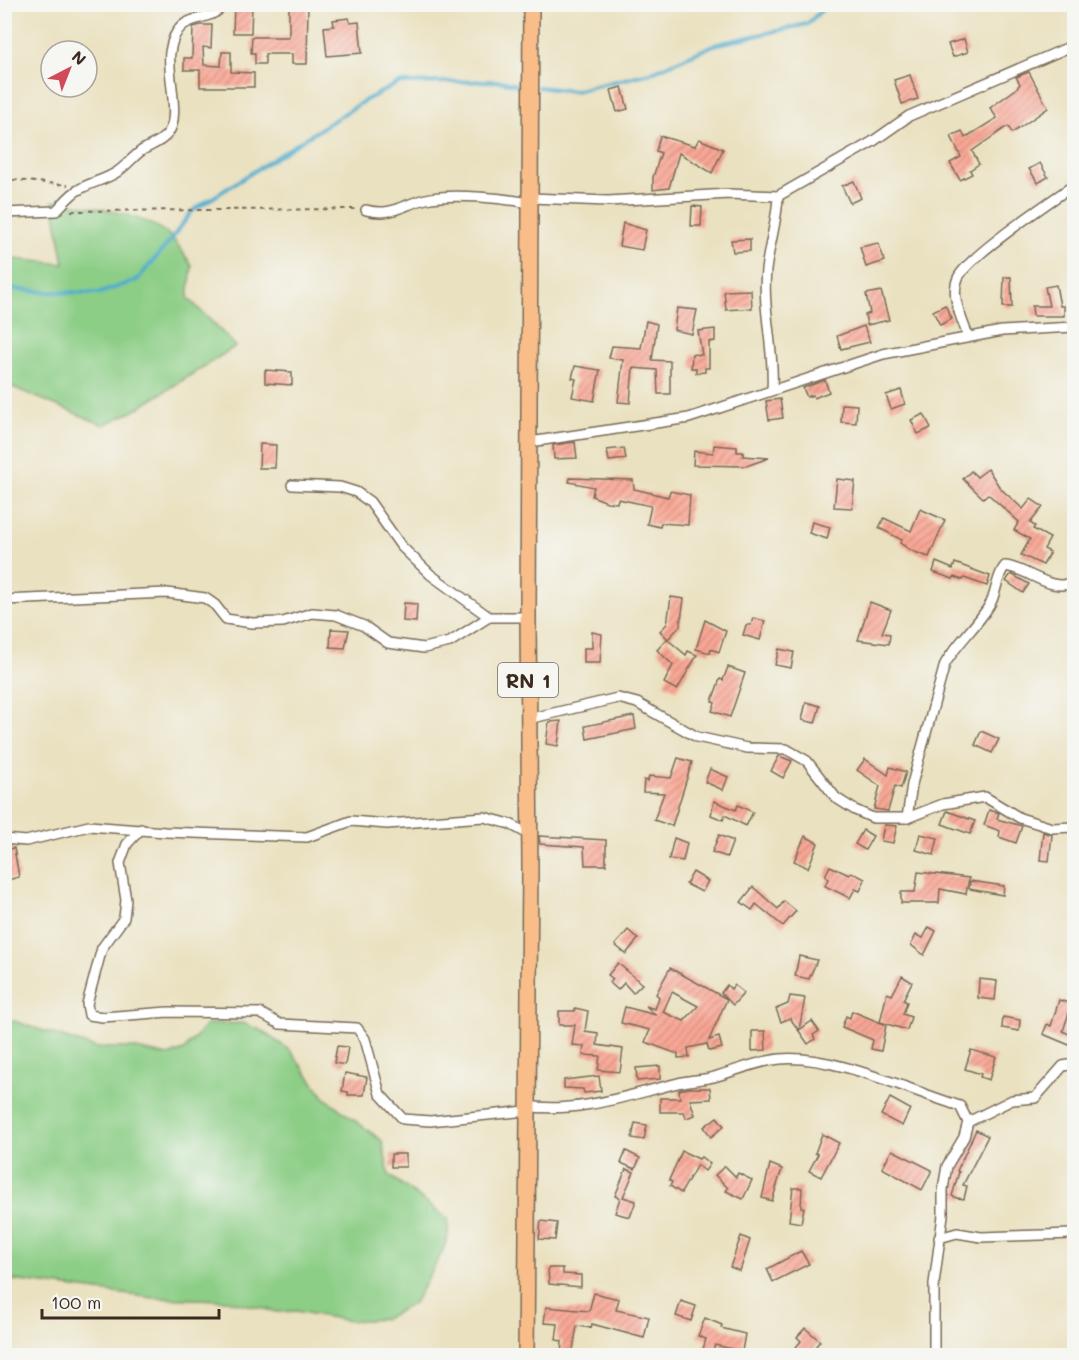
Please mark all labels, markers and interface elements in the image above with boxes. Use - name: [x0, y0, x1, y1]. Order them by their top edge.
- north arrow: [39, 39, 99, 99]
- text: N: [68, 46, 91, 69]
- road number: RN 1: [498, 663, 558, 697]
- scale bar: [42, 1282, 219, 1320]
- text: 100 m: [51, 1290, 101, 1314]

